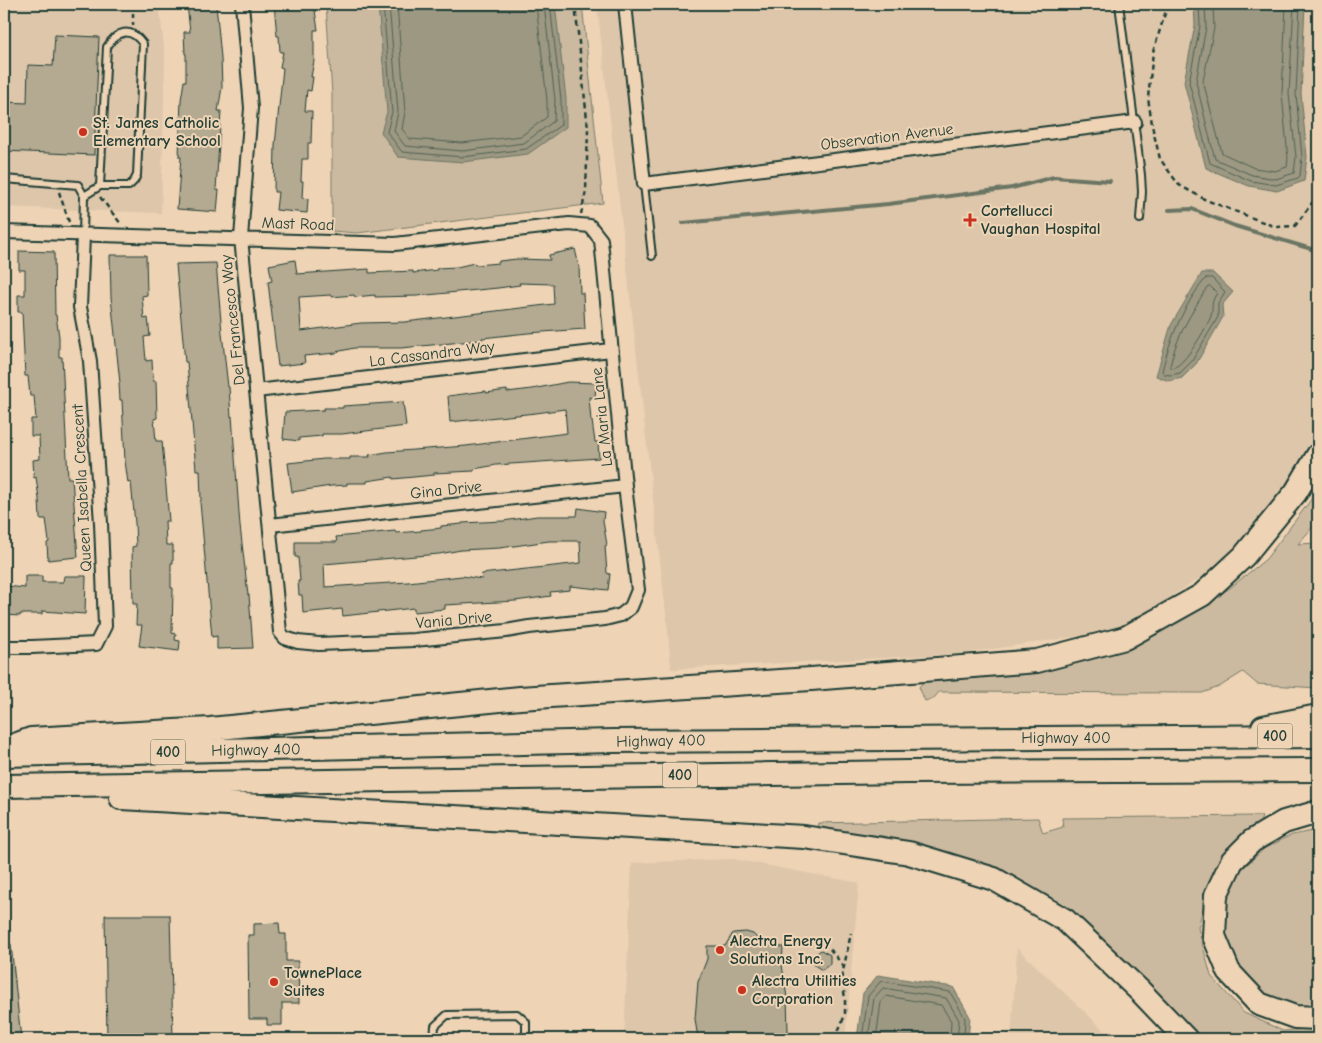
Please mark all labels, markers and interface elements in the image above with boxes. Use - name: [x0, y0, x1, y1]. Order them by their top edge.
- place label: St. James Catholic Elementary School: [93, 114, 221, 150]
- street label: Observation Avenue: [819, 120, 955, 154]
- marker: St. James Catholic Elementary School: [77, 126, 89, 138]
- place label: Cortellucci Vaughan Hospital: [981, 202, 1101, 238]
- marker: Cortellucci Vaughan Hospital: [963, 213, 977, 227]
- street label: Mast Road: [261, 214, 335, 234]
- street label: Del Francesco Way: [217, 253, 249, 386]
- street label: La Cassandra Way: [368, 337, 497, 371]
- street label: La Maria Lane: [588, 367, 616, 467]
- street label: Queen Isabella Crescent: [69, 403, 95, 572]
- street label: Gina Drive: [409, 477, 483, 503]
- street label: Vania Drive: [415, 608, 493, 632]
- road number: 400: [1258, 724, 1292, 748]
- street label: Highway 400: [1021, 729, 1111, 747]
- street label: Highway 400: [616, 731, 706, 751]
- road number: 400: [150, 740, 186, 764]
- street label: Highway 400: [211, 740, 301, 760]
- road number: 400: [662, 762, 698, 788]
- place label: Alectra Energy Solutions Inc.: [730, 932, 832, 968]
- marker: Alectra Energy Solutions Inc.: [714, 944, 726, 956]
- place label: TownePlace Suites: [284, 964, 362, 1000]
- place label: Alectra Utilities Corporation: [752, 972, 857, 1008]
- marker: TownePlace Suites: [268, 976, 280, 988]
- marker: Alectra Utilities Corporation: [736, 984, 748, 996]

